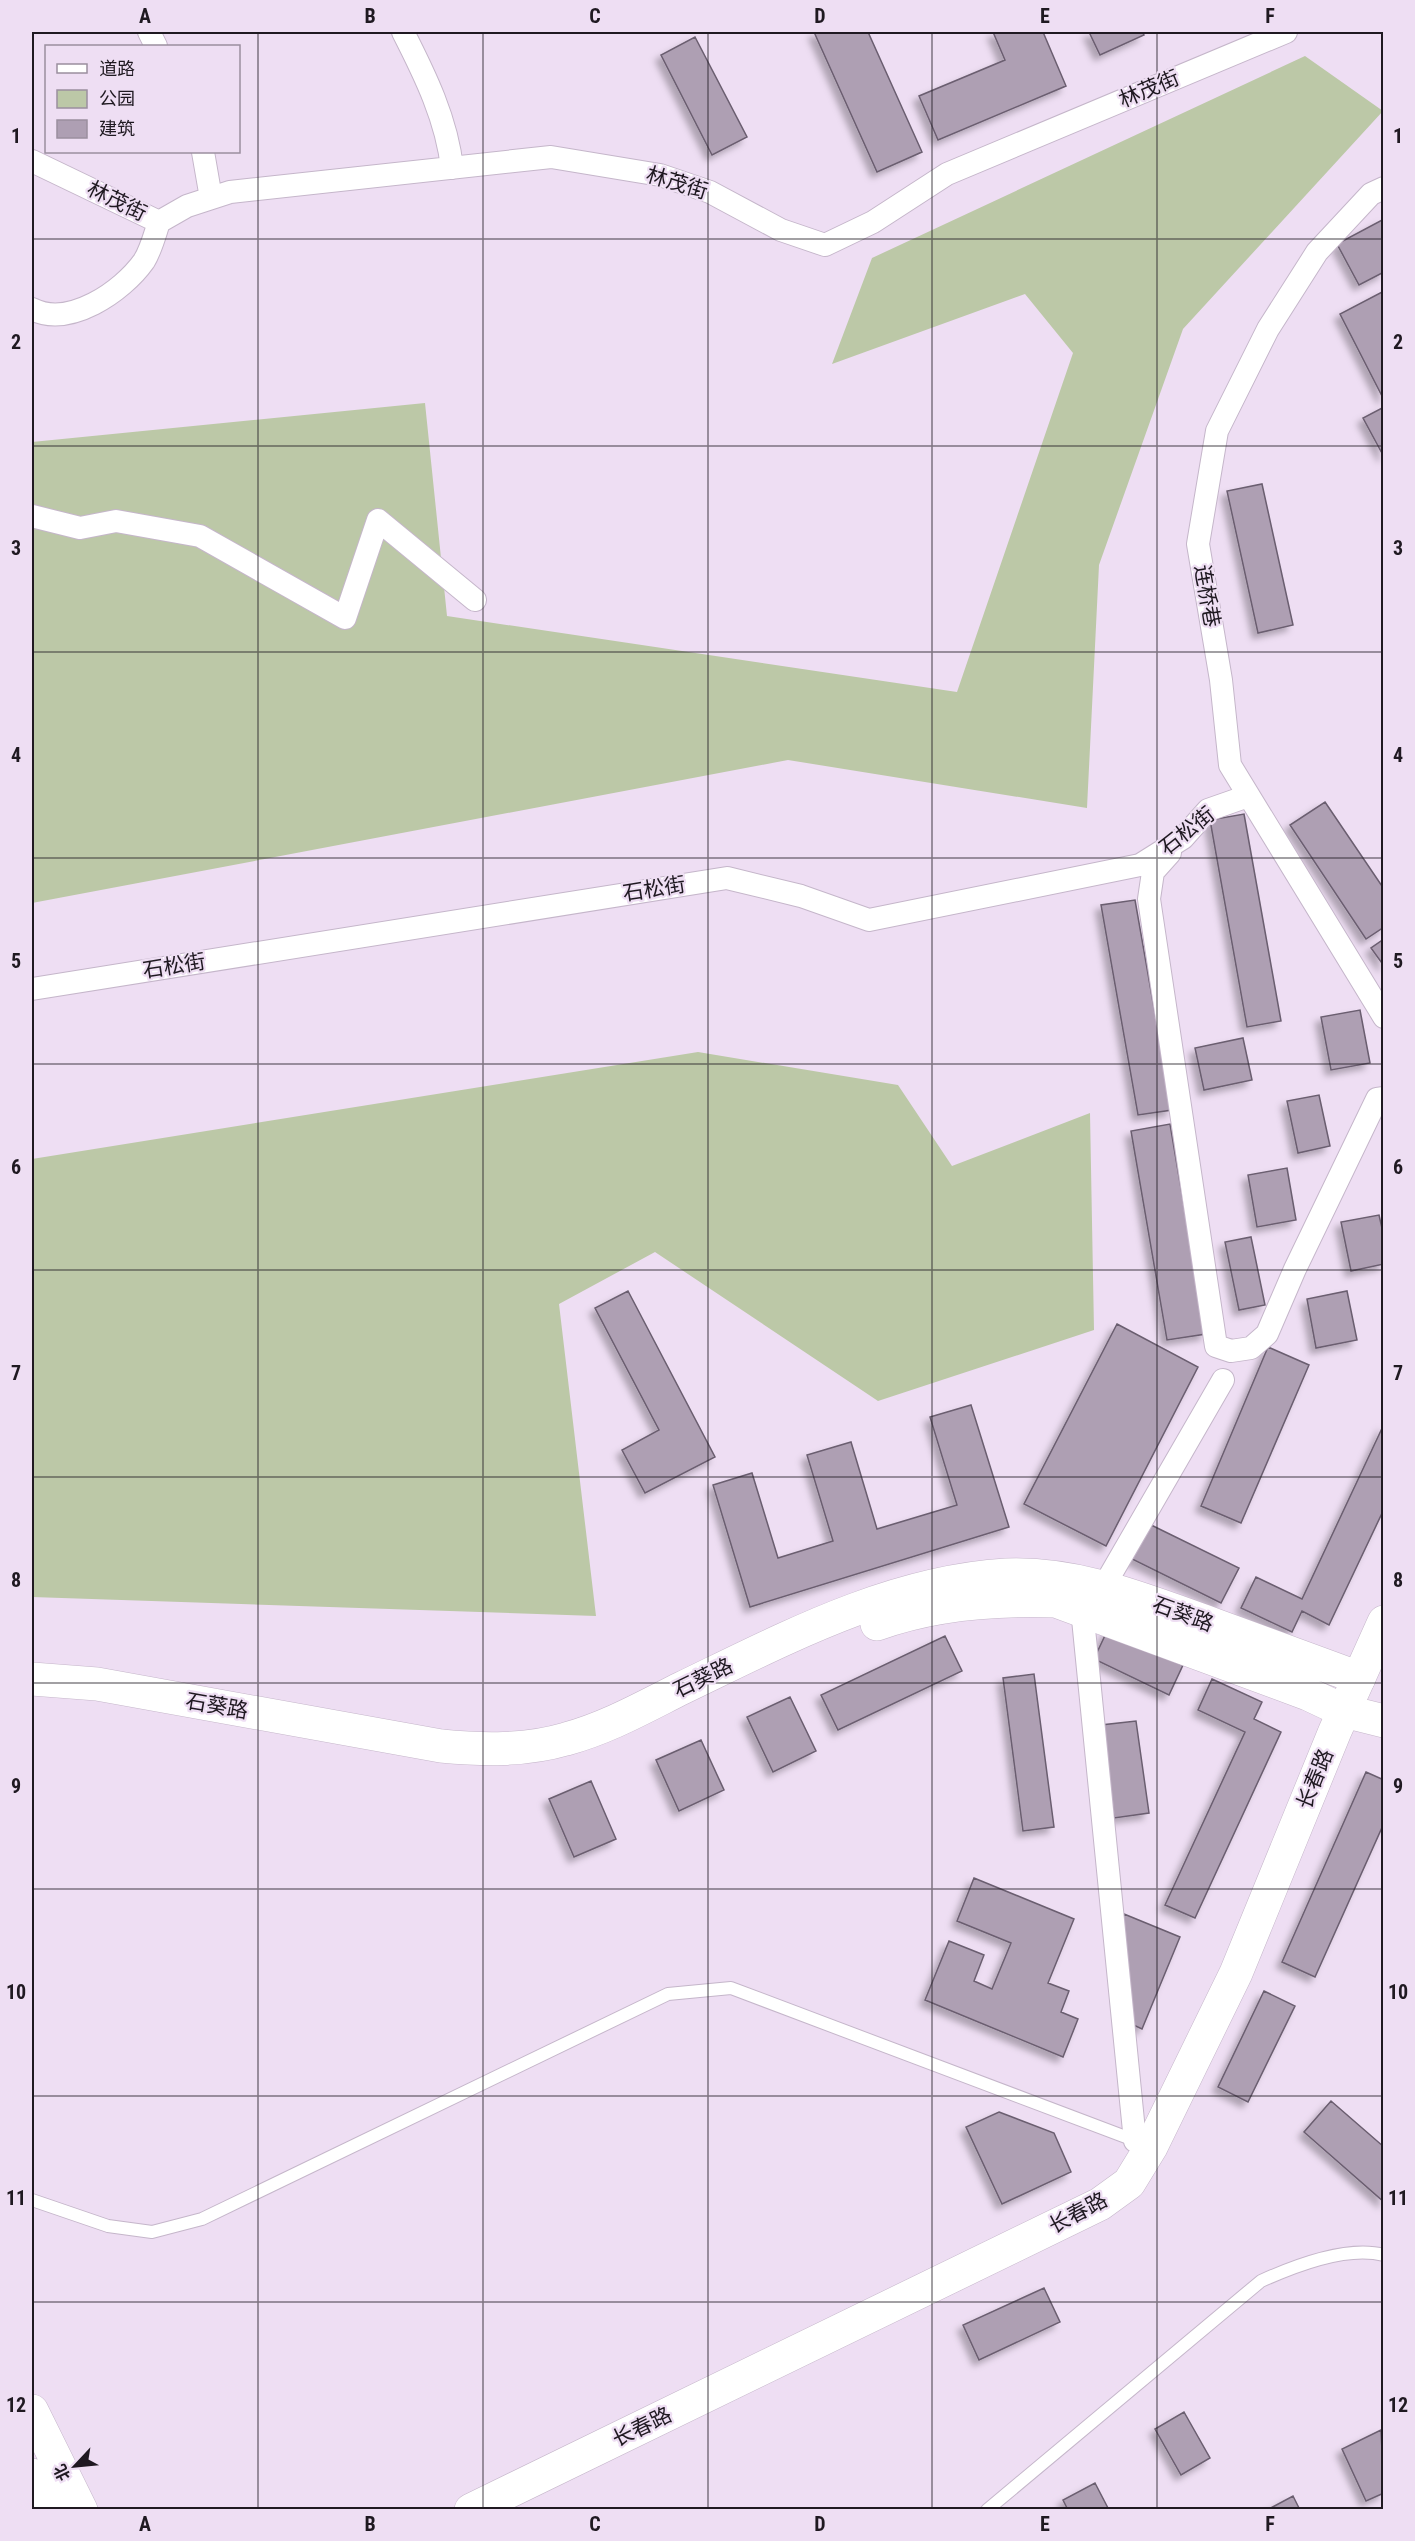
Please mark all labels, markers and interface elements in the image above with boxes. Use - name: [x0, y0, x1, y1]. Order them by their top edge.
- text: A: [139, 4, 151, 28]
- text: B: [364, 4, 376, 28]
- text: C: [589, 4, 601, 28]
- text: D: [814, 4, 826, 28]
- text: E: [1040, 4, 1050, 28]
- text: F: [1265, 4, 1275, 28]
- legend: [45, 45, 240, 153]
- text: 道路: [99, 58, 135, 79]
- street label: 林茂街: [1115, 66, 1183, 112]
- text: 公园: [99, 88, 135, 109]
- text: 建筑: [99, 118, 135, 139]
- text: 1: [11, 124, 21, 148]
- text: 1: [1393, 124, 1403, 148]
- street label: 林茂街: [643, 162, 711, 204]
- street label: 林茂街: [83, 176, 151, 226]
- text: 2: [11, 330, 21, 354]
- text: 2: [1393, 330, 1403, 354]
- text: 3: [11, 536, 21, 560]
- text: 3: [1393, 536, 1403, 560]
- street label: 连桥巷: [1190, 563, 1224, 629]
- text: 4: [11, 743, 21, 767]
- text: 4: [1393, 743, 1403, 767]
- street label: 石松街: [1155, 802, 1219, 860]
- street label: 石松街: [621, 872, 687, 906]
- text: 5: [11, 949, 21, 973]
- street label: 石松街: [141, 949, 207, 983]
- text: 5: [1393, 949, 1403, 973]
- text: 6: [11, 1155, 21, 1179]
- text: 6: [1393, 1155, 1403, 1179]
- text: 7: [11, 1361, 21, 1385]
- text: 7: [1393, 1361, 1403, 1385]
- text: 8: [11, 1568, 21, 1592]
- text: 8: [1393, 1568, 1403, 1592]
- street label: 石葵路: [1149, 1592, 1217, 1636]
- street label: 石葵路: [669, 1653, 737, 1703]
- street label: 石葵路: [184, 1689, 250, 1723]
- street label: 长春路: [1292, 1745, 1338, 1813]
- text: 9: [11, 1774, 21, 1798]
- text: 9: [1393, 1774, 1403, 1798]
- text: 10: [6, 1980, 26, 2004]
- text: 10: [1388, 1980, 1408, 2004]
- text: 11: [6, 2186, 26, 2210]
- text: 11: [1388, 2186, 1408, 2210]
- street label: 长春路: [1045, 2188, 1111, 2238]
- text: 12: [6, 2393, 26, 2417]
- text: 12: [1388, 2393, 1408, 2417]
- street label: 长春路: [608, 2402, 676, 2452]
- north arrow: [45, 2436, 105, 2496]
- text: 北: [50, 2461, 74, 2484]
- text: A: [139, 2512, 151, 2536]
- text: B: [364, 2512, 376, 2536]
- text: C: [589, 2512, 601, 2536]
- text: D: [814, 2512, 826, 2536]
- text: E: [1040, 2512, 1050, 2536]
- text: F: [1265, 2512, 1275, 2536]

